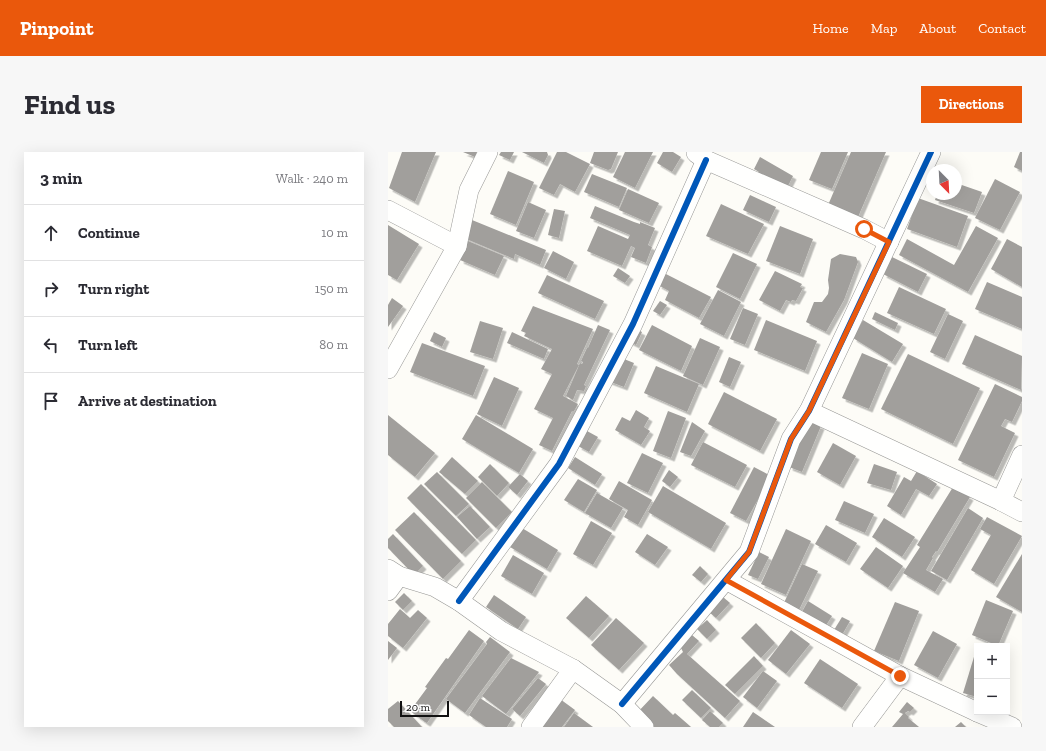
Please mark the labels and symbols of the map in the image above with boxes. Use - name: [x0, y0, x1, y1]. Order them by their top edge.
- north arrow: [926, 164, 962, 200]
- route start: [855, 220, 873, 238]
- route end: [891, 667, 909, 685]
- scale bar: [400, 699, 449, 718]

